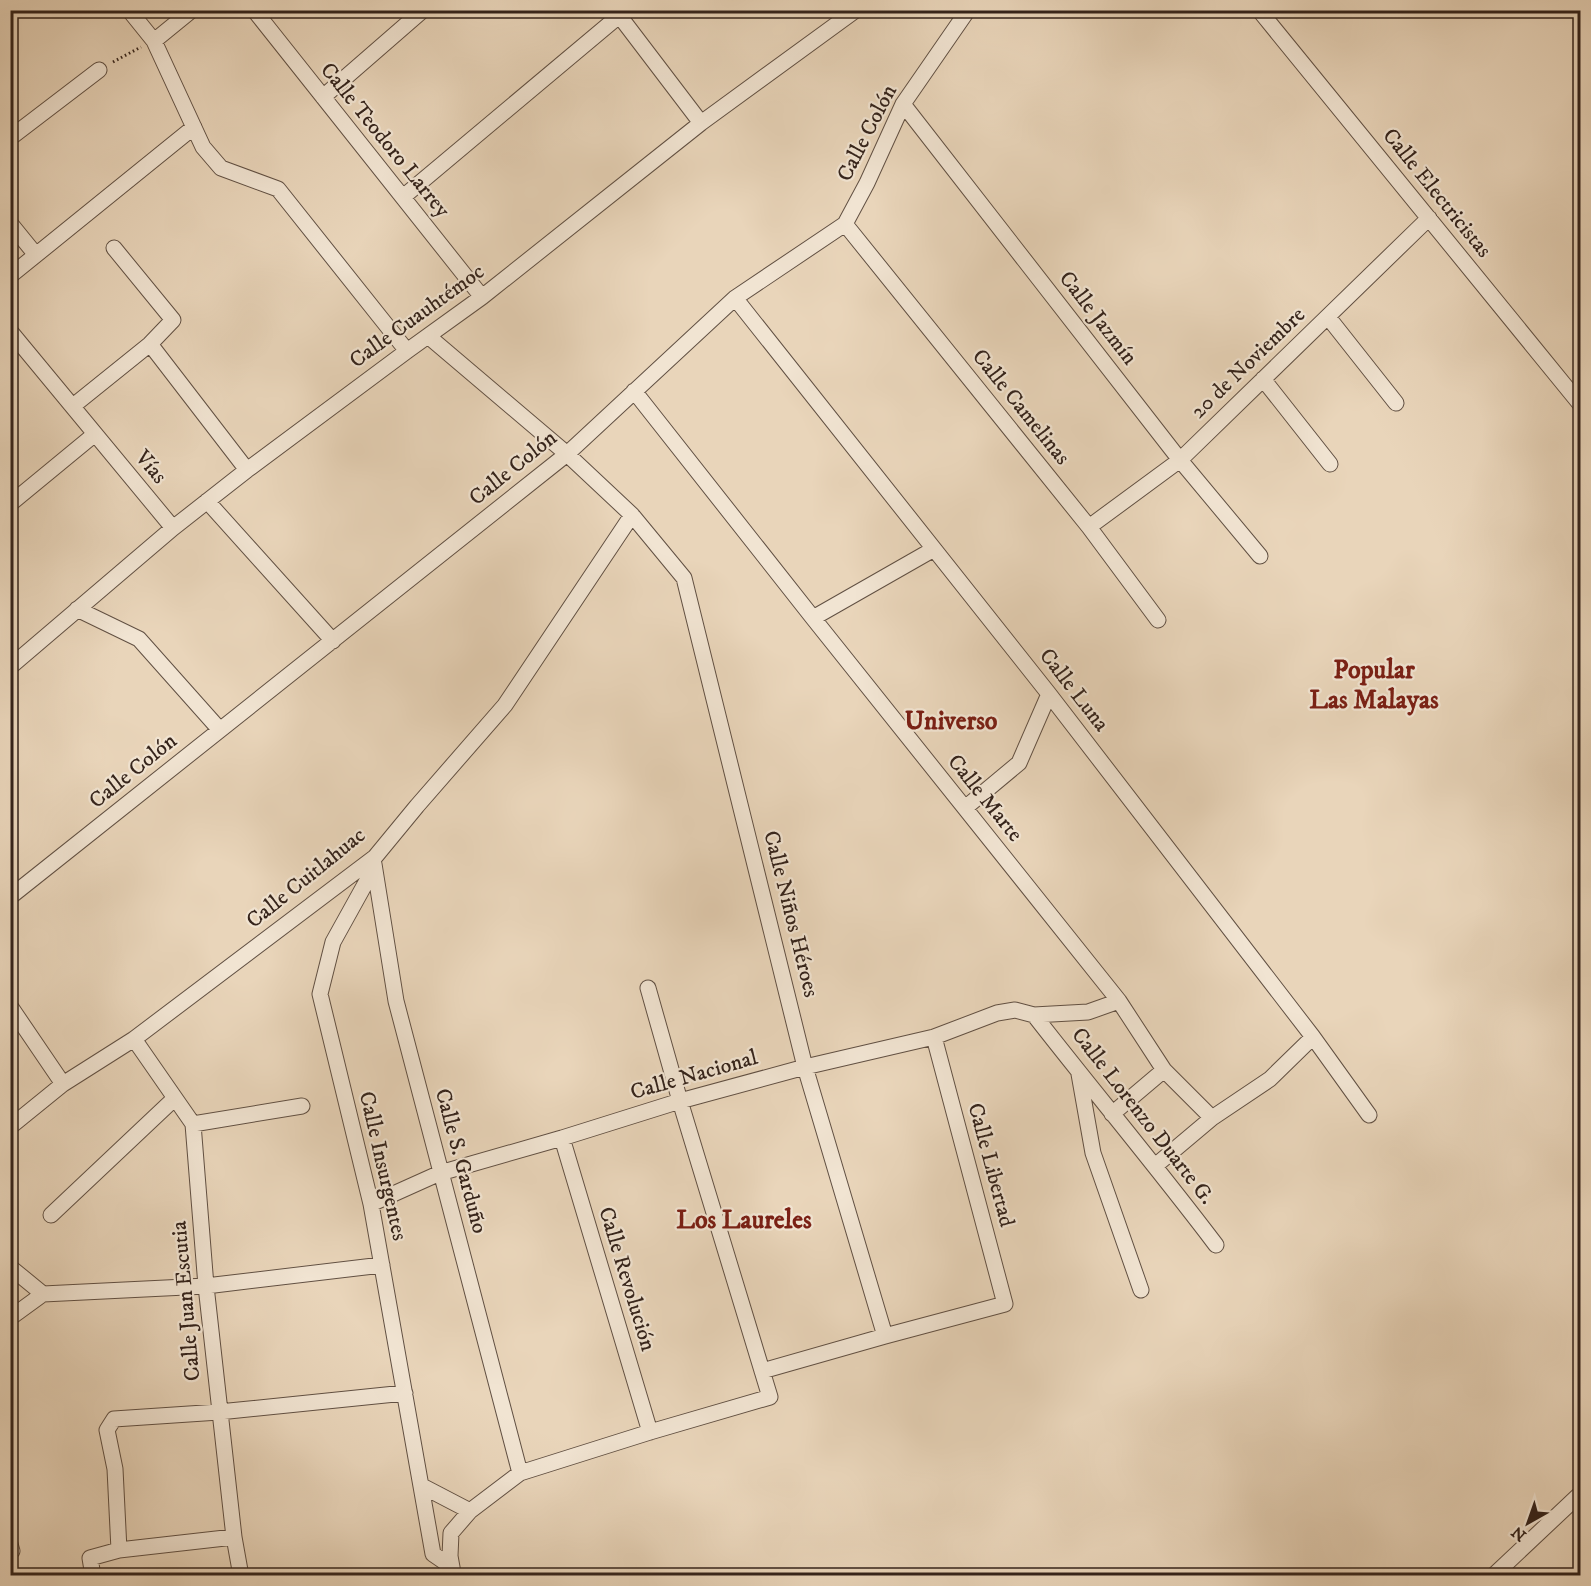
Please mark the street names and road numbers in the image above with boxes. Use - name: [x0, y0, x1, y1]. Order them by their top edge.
- street label: Calle Teodoro Larrey: [314, 57, 456, 223]
- street label: Calle Colón: [831, 80, 903, 186]
- street label: Calle Electricistas: [1377, 123, 1497, 263]
- street label: Calle Cuauhtémoc: [344, 258, 490, 374]
- street label: Calle Jazmín: [1053, 266, 1143, 371]
- street label: 20 de Noviembre: [1185, 302, 1311, 424]
- street label: Calle Camelinas: [966, 344, 1076, 470]
- street label: Calle Colón: [464, 424, 563, 512]
- street label: Vías: [129, 444, 173, 489]
- street label: Calle Luna: [1033, 643, 1115, 738]
- street label: Calle Colón: [84, 727, 183, 815]
- street label: Calle Marte: [942, 749, 1028, 847]
- street label: Calle Cuitlahuac: [241, 822, 371, 934]
- street label: Calle Niños Héroes: [757, 828, 825, 1000]
- street label: Calle Lorenzo Duarte G.: [1066, 1022, 1220, 1210]
- street label: Calle Nacional: [627, 1044, 761, 1106]
- street label: Calle S. Garduño: [429, 1086, 493, 1236]
- street label: Calle Insurgentes: [353, 1089, 413, 1243]
- street label: Calle Libertad: [961, 1100, 1021, 1230]
- street label: Calle Revolución: [592, 1204, 662, 1355]
- street label: Calle Juan Escutia: [165, 1219, 206, 1382]

